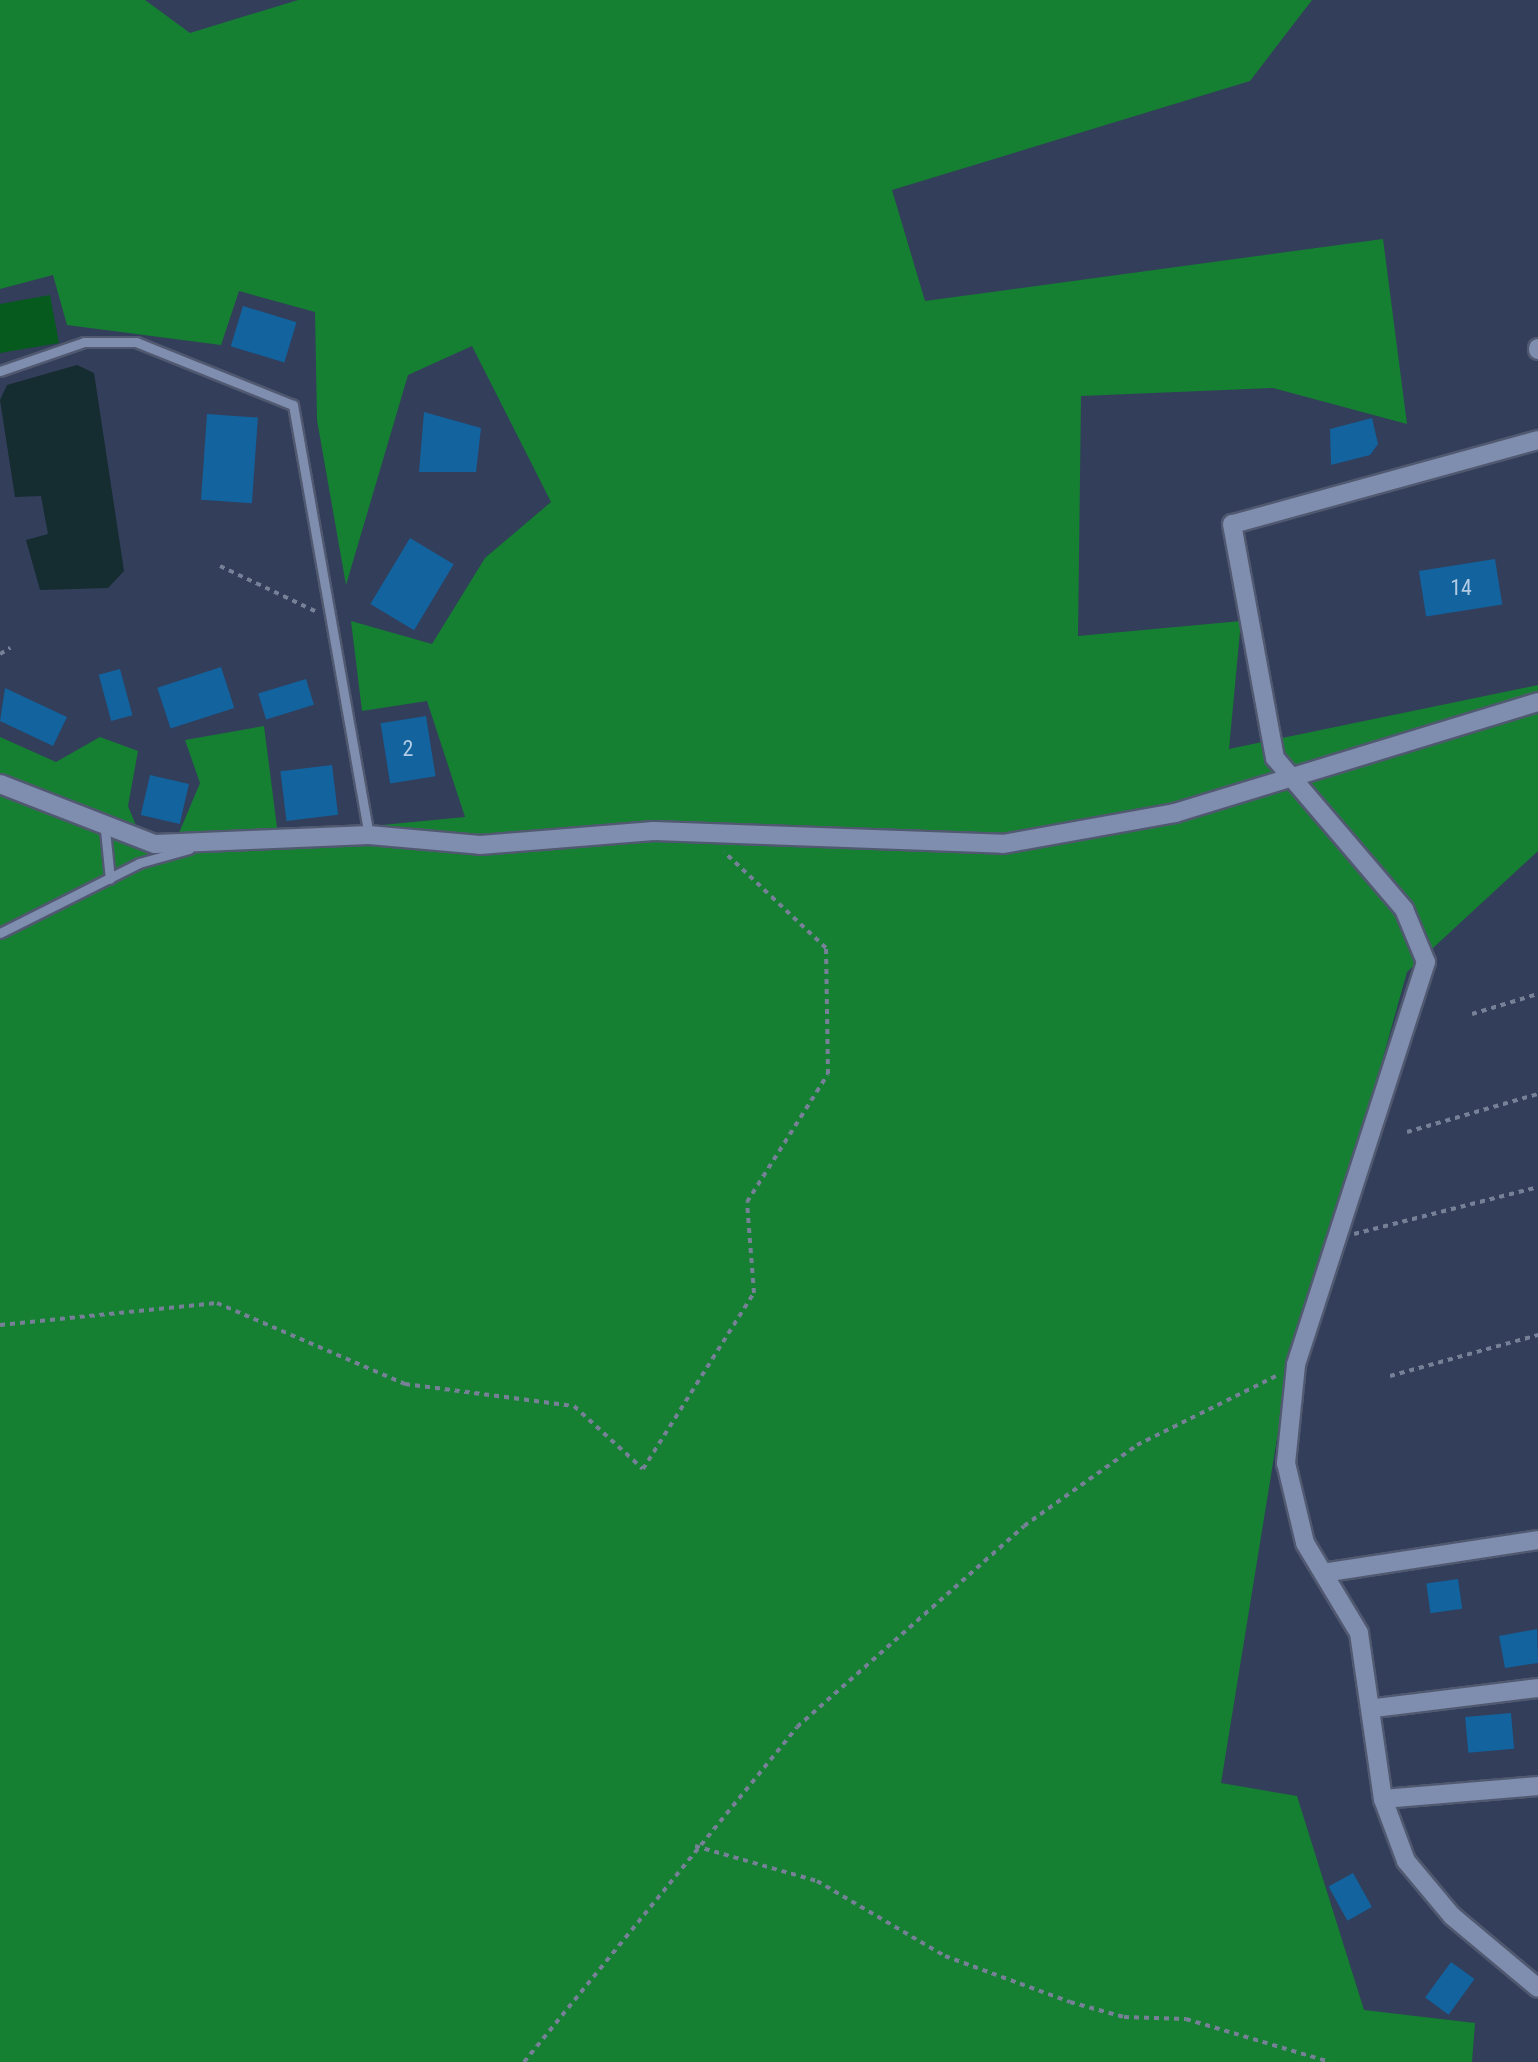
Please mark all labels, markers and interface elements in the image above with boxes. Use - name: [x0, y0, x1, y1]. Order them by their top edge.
- house number: 14: [1450, 575, 1472, 601]
- house number: 2: [403, 736, 413, 762]

